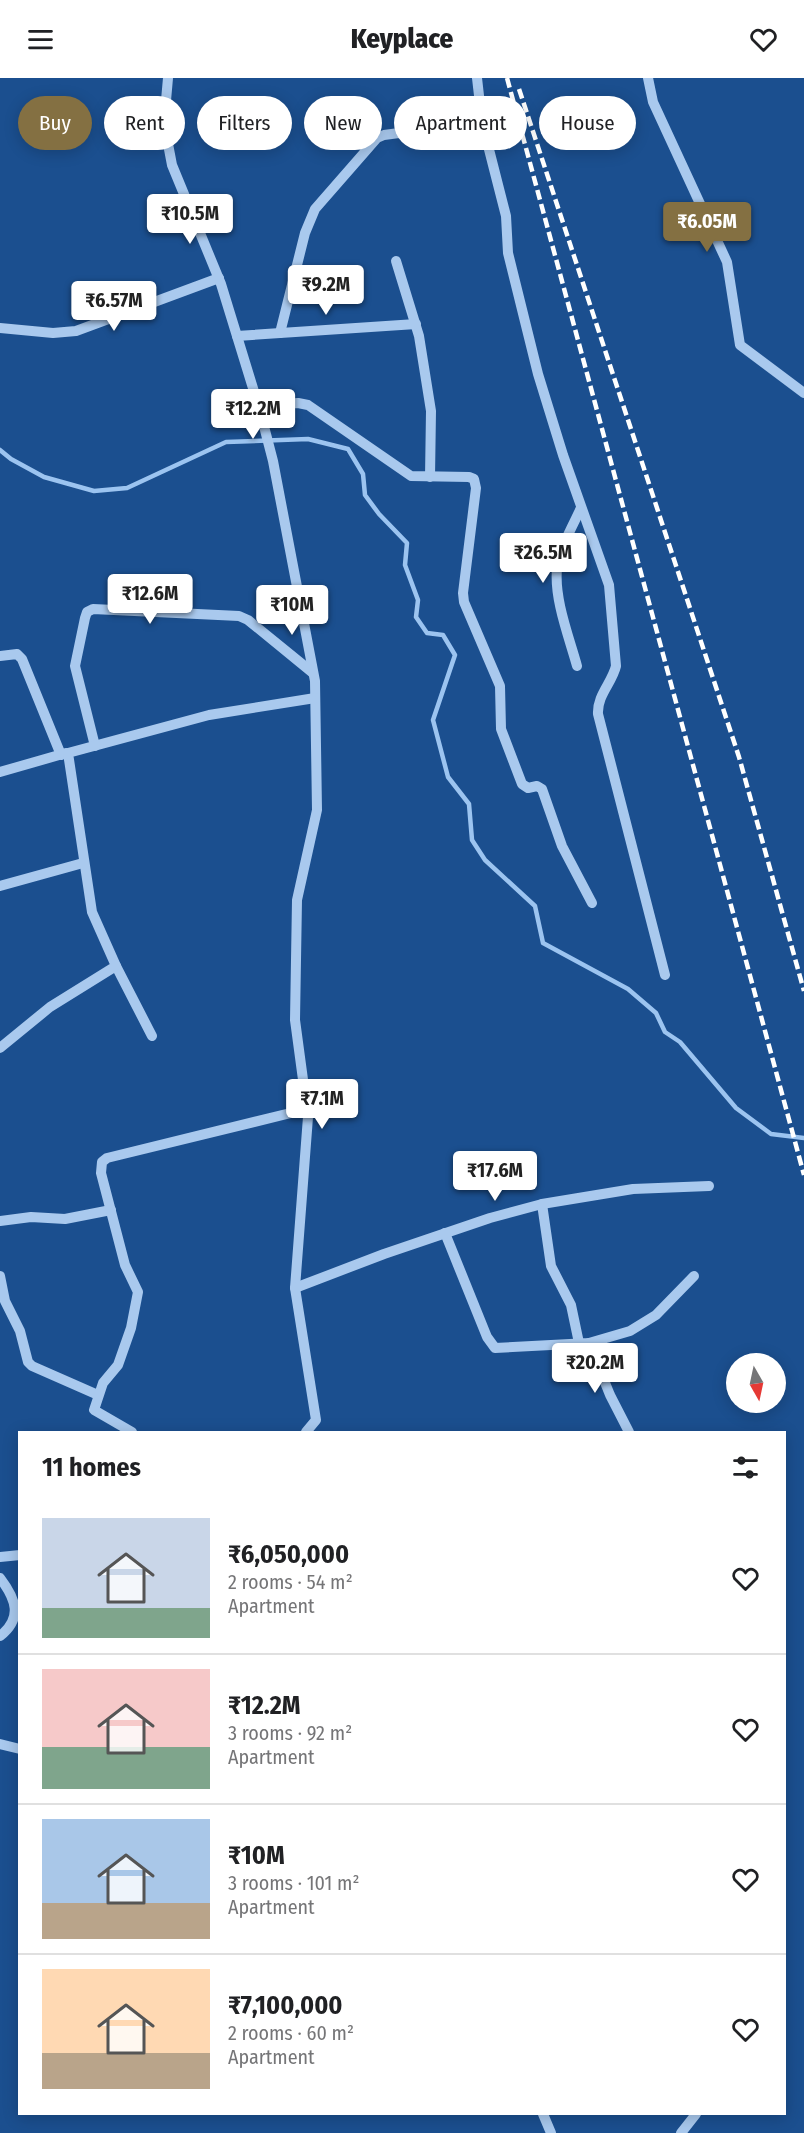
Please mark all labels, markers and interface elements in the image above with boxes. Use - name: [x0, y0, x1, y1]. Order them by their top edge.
- icon: menu: [24, 23, 57, 56]
- text: Keyplace: [351, 23, 453, 55]
- icon: heart: [747, 23, 780, 56]
- chip: Buy: [18, 96, 92, 150]
- chip: Rent: [104, 96, 185, 150]
- chip: Filters: [197, 96, 292, 150]
- chip: New: [304, 96, 382, 150]
- chip: Apartment: [394, 96, 527, 150]
- chip: House: [539, 96, 636, 150]
- pin: ₹10.5M: [141, 194, 239, 245]
- text: ₹10.5M: [161, 201, 219, 225]
- pin: ₹6.05M: [658, 202, 756, 253]
- text: ₹6.05M: [677, 209, 737, 233]
- pin: ₹9.2M: [284, 265, 368, 316]
- text: ₹9.2M: [302, 272, 350, 296]
- pin: ₹6.57M: [65, 281, 163, 332]
- text: ₹6.57M: [85, 288, 143, 312]
- pin: ₹12.2M: [204, 389, 302, 440]
- text: ₹12.2M: [225, 396, 281, 420]
- pin: ₹26.5M: [494, 533, 592, 584]
- text: ₹26.5M: [514, 540, 572, 564]
- pin: ₹12.6M: [101, 574, 199, 625]
- text: ₹12.6M: [122, 581, 178, 605]
- pin: ₹10M: [256, 585, 328, 636]
- text: ₹10M: [270, 592, 314, 616]
- pin: ₹7.1M: [280, 1079, 364, 1130]
- text: ₹7.1M: [300, 1086, 344, 1110]
- pin: ₹17.6M: [446, 1151, 544, 1202]
- text: ₹17.6M: [467, 1158, 523, 1182]
- pin: ₹20.2M: [546, 1343, 644, 1394]
- text: ₹20.2M: [566, 1350, 624, 1374]
- north arrow: [726, 1353, 786, 1413]
- map controls: [726, 1353, 786, 1413]
- icon: filters: [729, 1451, 762, 1484]
- text: 11 homes: [42, 1452, 141, 1483]
- text: ₹6,050,000: [228, 1539, 349, 1570]
- icon: home: [90, 1542, 162, 1614]
- icon: heart: [729, 1562, 762, 1595]
- text: 2 rooms · 54 m²: [228, 1570, 353, 1594]
- text: Apartment: [228, 1594, 315, 1618]
- text: ₹12.2M: [228, 1690, 300, 1721]
- icon: home: [90, 1693, 162, 1765]
- icon: heart: [729, 1713, 762, 1746]
- text: 3 rooms · 92 m²: [228, 1721, 352, 1745]
- text: Apartment: [228, 1745, 315, 1769]
- text: ₹10M: [228, 1840, 285, 1871]
- icon: home: [90, 1843, 162, 1915]
- icon: heart: [729, 1863, 762, 1896]
- text: 3 rooms · 101 m²: [228, 1871, 359, 1895]
- text: Apartment: [228, 1895, 315, 1919]
- text: ₹7,100,000: [228, 1990, 343, 2021]
- icon: home: [90, 1993, 162, 2065]
- icon: heart: [729, 2013, 762, 2046]
- text: 2 rooms · 60 m²: [228, 2021, 354, 2045]
- text: Apartment: [228, 2045, 315, 2069]

